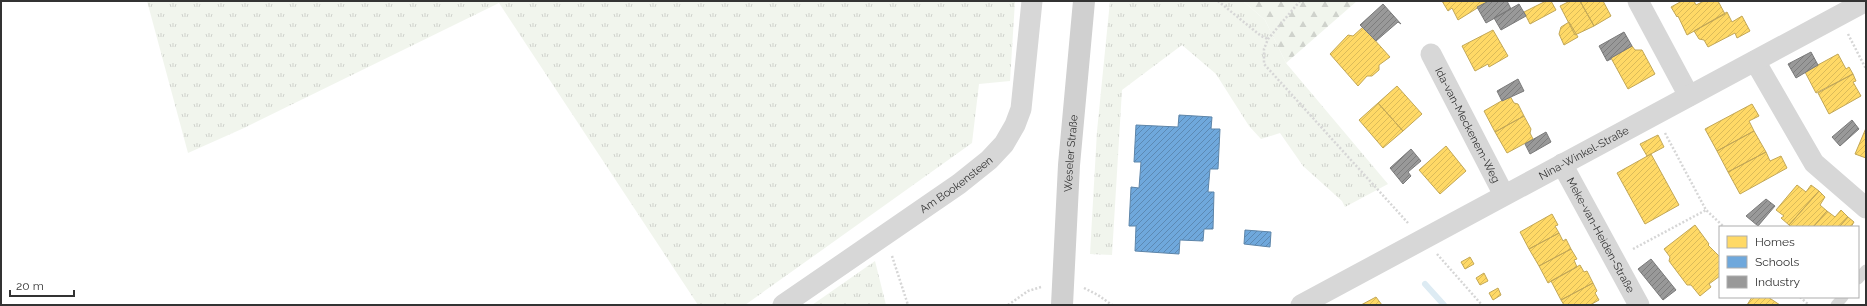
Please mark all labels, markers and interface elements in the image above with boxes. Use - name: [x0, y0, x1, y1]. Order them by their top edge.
- street label: Ida-van-Meckenem-Weg: [1432, 65, 1503, 185]
- street label: Weseler Straße: [1062, 114, 1081, 192]
- street label: Nina-Winkel-Straße: [1537, 124, 1632, 183]
- street label: Am Bookensteen: [917, 154, 996, 216]
- street label: Meke-van-Heiden-Straße: [1564, 175, 1637, 296]
- legend: [1719, 226, 1859, 298]
- text: Homes: [1755, 235, 1795, 249]
- text: Schools: [1755, 255, 1799, 269]
- scale bar: [10, 272, 74, 298]
- text: Industry: [1755, 275, 1801, 289]
- text: 20 m: [16, 279, 44, 293]

